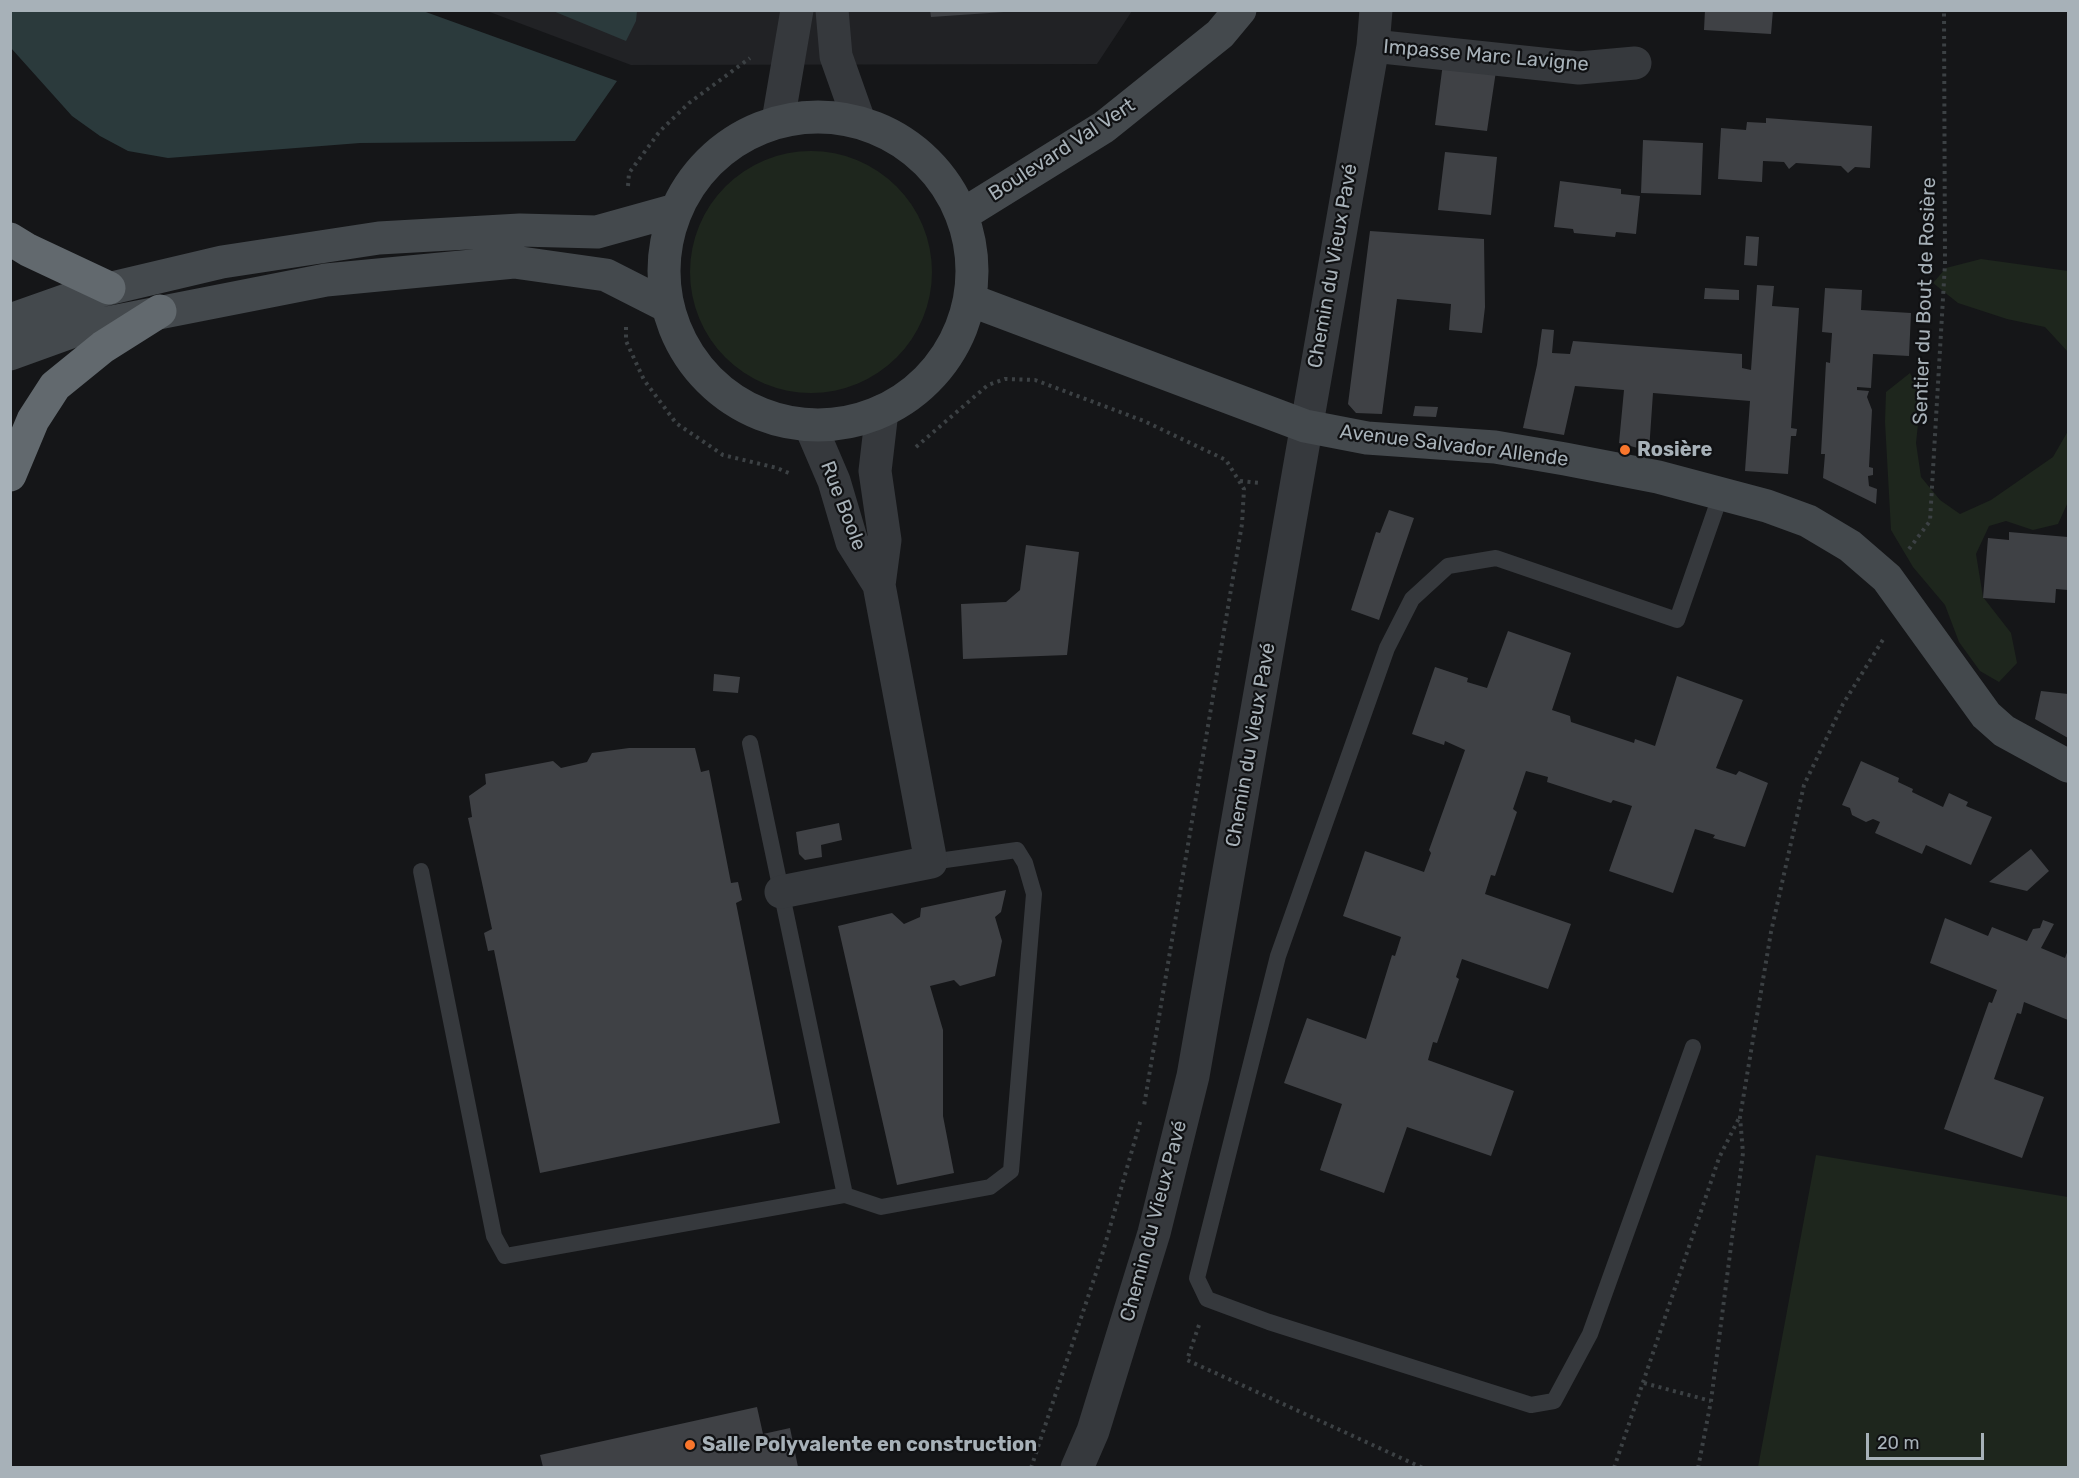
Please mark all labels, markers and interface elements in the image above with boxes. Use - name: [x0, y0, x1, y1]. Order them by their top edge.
- street label: Impasse Marc Lavigne: [1382, 35, 1590, 77]
- street label: Boulevard Val Vert: [984, 94, 1140, 206]
- street label: Chemin du Vieux Pavé: [1303, 162, 1363, 370]
- street label: Sentier du Bout de Rosière: [1909, 177, 1941, 425]
- street label: Avenue Salvador Allende: [1338, 420, 1570, 472]
- place label: Rosière: [1637, 438, 1712, 462]
- marker: Rosière: [1618, 443, 1632, 457]
- street label: Rue Boole: [815, 458, 871, 554]
- street label: Chemin du Vieux Pavé: [1221, 641, 1281, 849]
- street label: Chemin du Vieux Pavé: [1116, 1118, 1192, 1324]
- scale bar: [1869, 1421, 1988, 1459]
- text: 20 m: [1877, 1432, 1919, 1454]
- place label: Salle Polyvalente en construction: [702, 1433, 1037, 1457]
- marker: Salle Polyvalente en construction: [683, 1438, 697, 1452]

